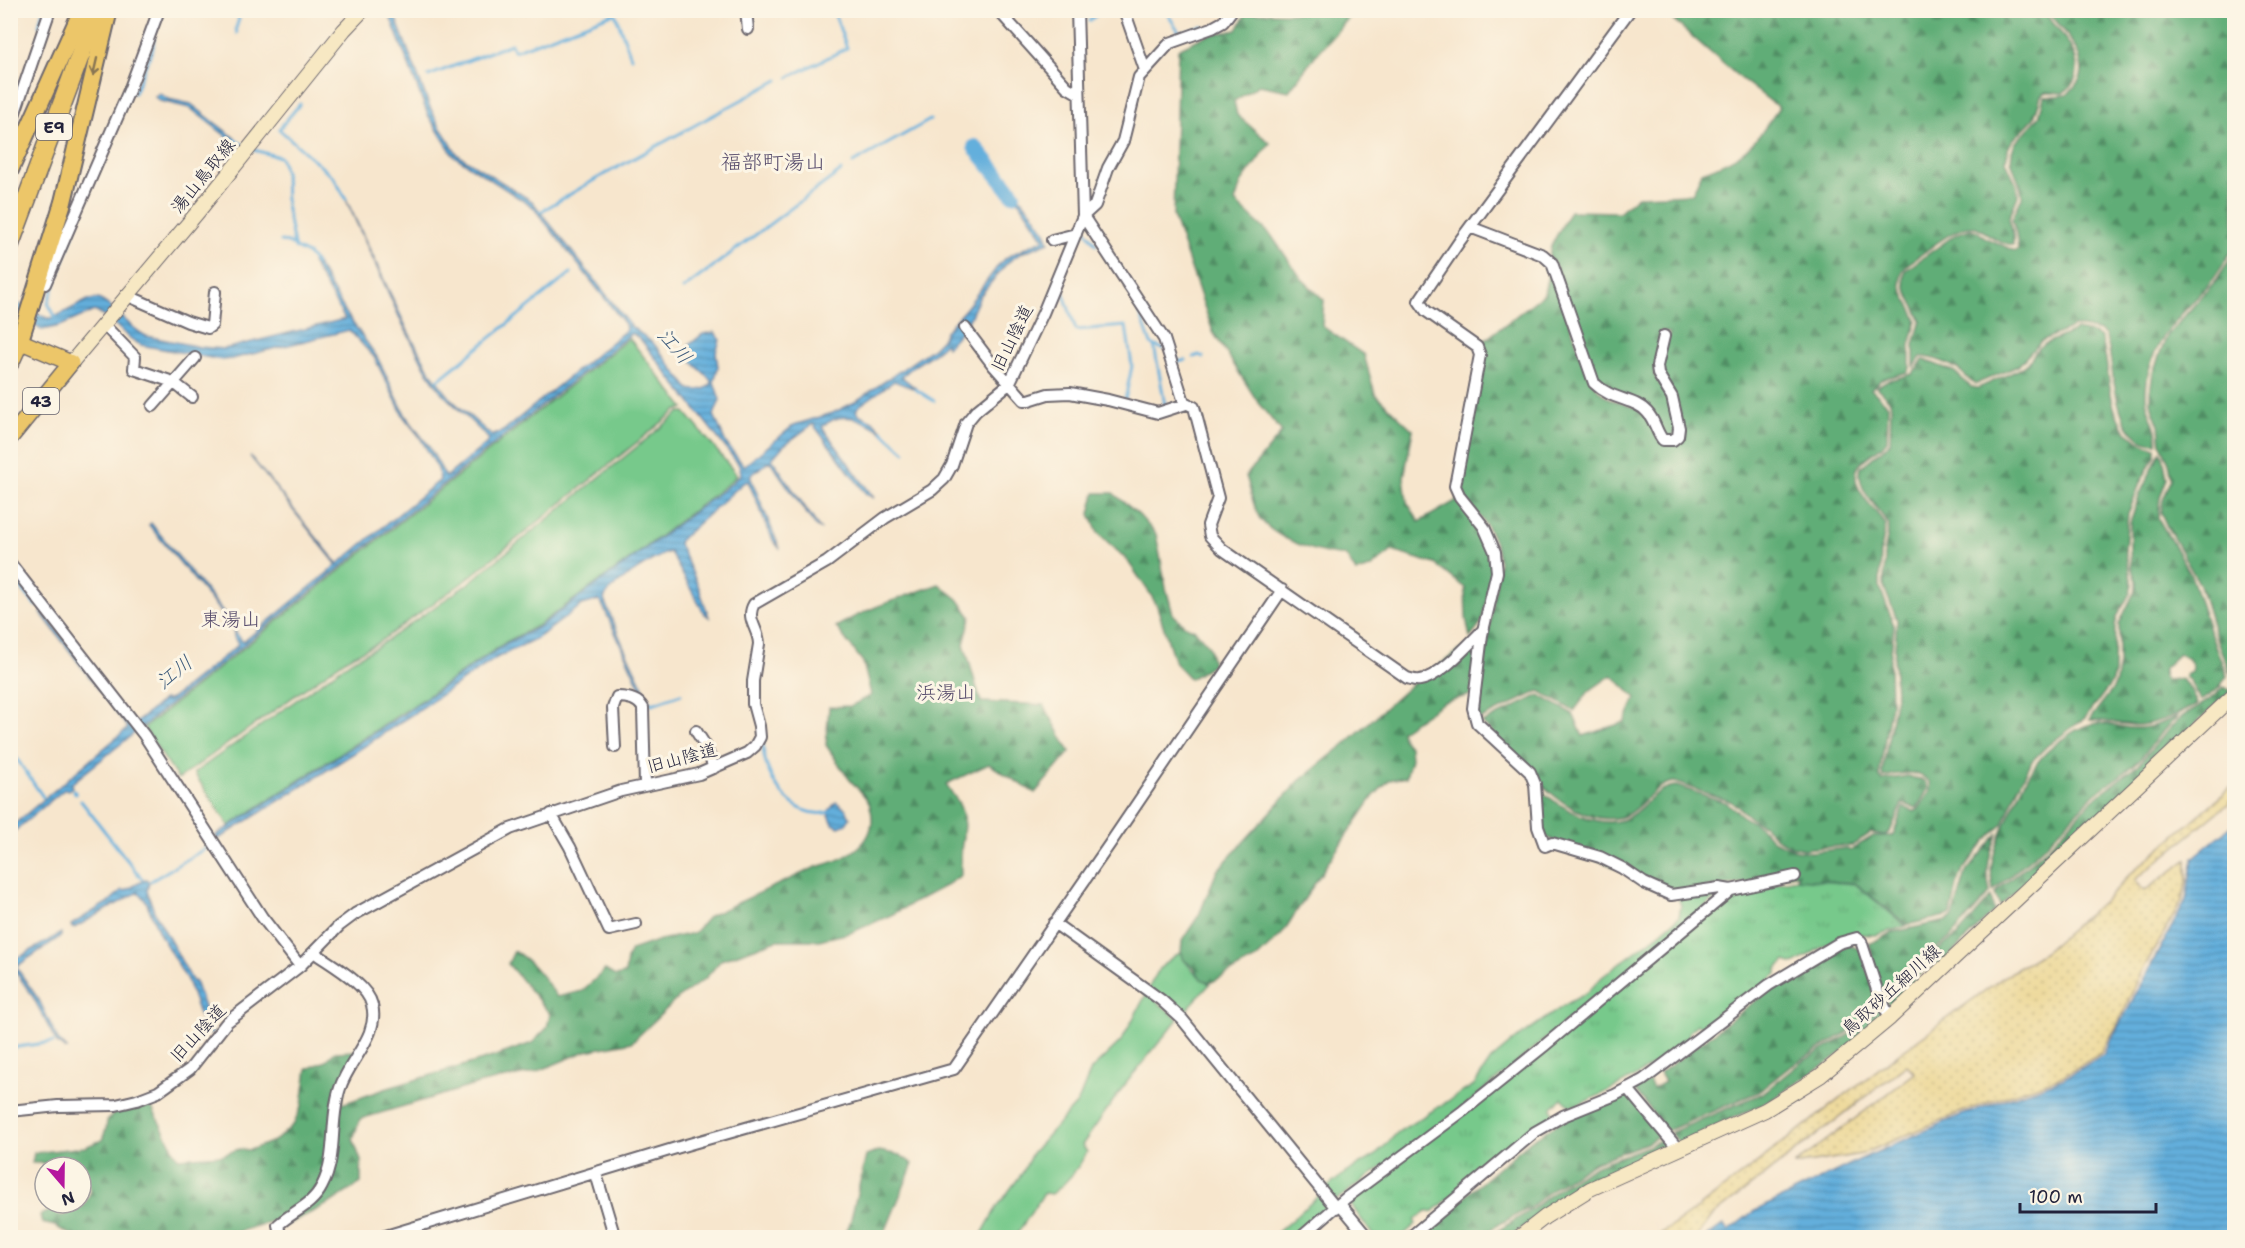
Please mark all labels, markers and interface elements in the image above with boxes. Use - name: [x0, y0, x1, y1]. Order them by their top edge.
- one-way arrow: [89, 58, 101, 77]
- road number: E9: [36, 114, 72, 140]
- street label: 湯山鳥取線: [165, 133, 241, 219]
- district label: 福部町湯山: [721, 148, 826, 176]
- street label: 旧山陰道: [985, 300, 1039, 376]
- water label: 江川: [652, 322, 698, 370]
- road number: 43: [23, 388, 59, 414]
- district label: 東湯山: [201, 606, 261, 632]
- water label: 江川: [150, 649, 198, 695]
- district label: 浜湯山: [916, 679, 976, 705]
- street label: 旧山陰道: [644, 737, 720, 779]
- street label: 鳥取砂丘細川線: [1836, 939, 1946, 1041]
- street label: 旧山陰道: [165, 998, 231, 1068]
- north arrow: [33, 1155, 93, 1215]
- scale bar: [2020, 1176, 2156, 1214]
- text: 100 m: [2029, 1185, 2083, 1209]
- text: N: [58, 1187, 78, 1211]

